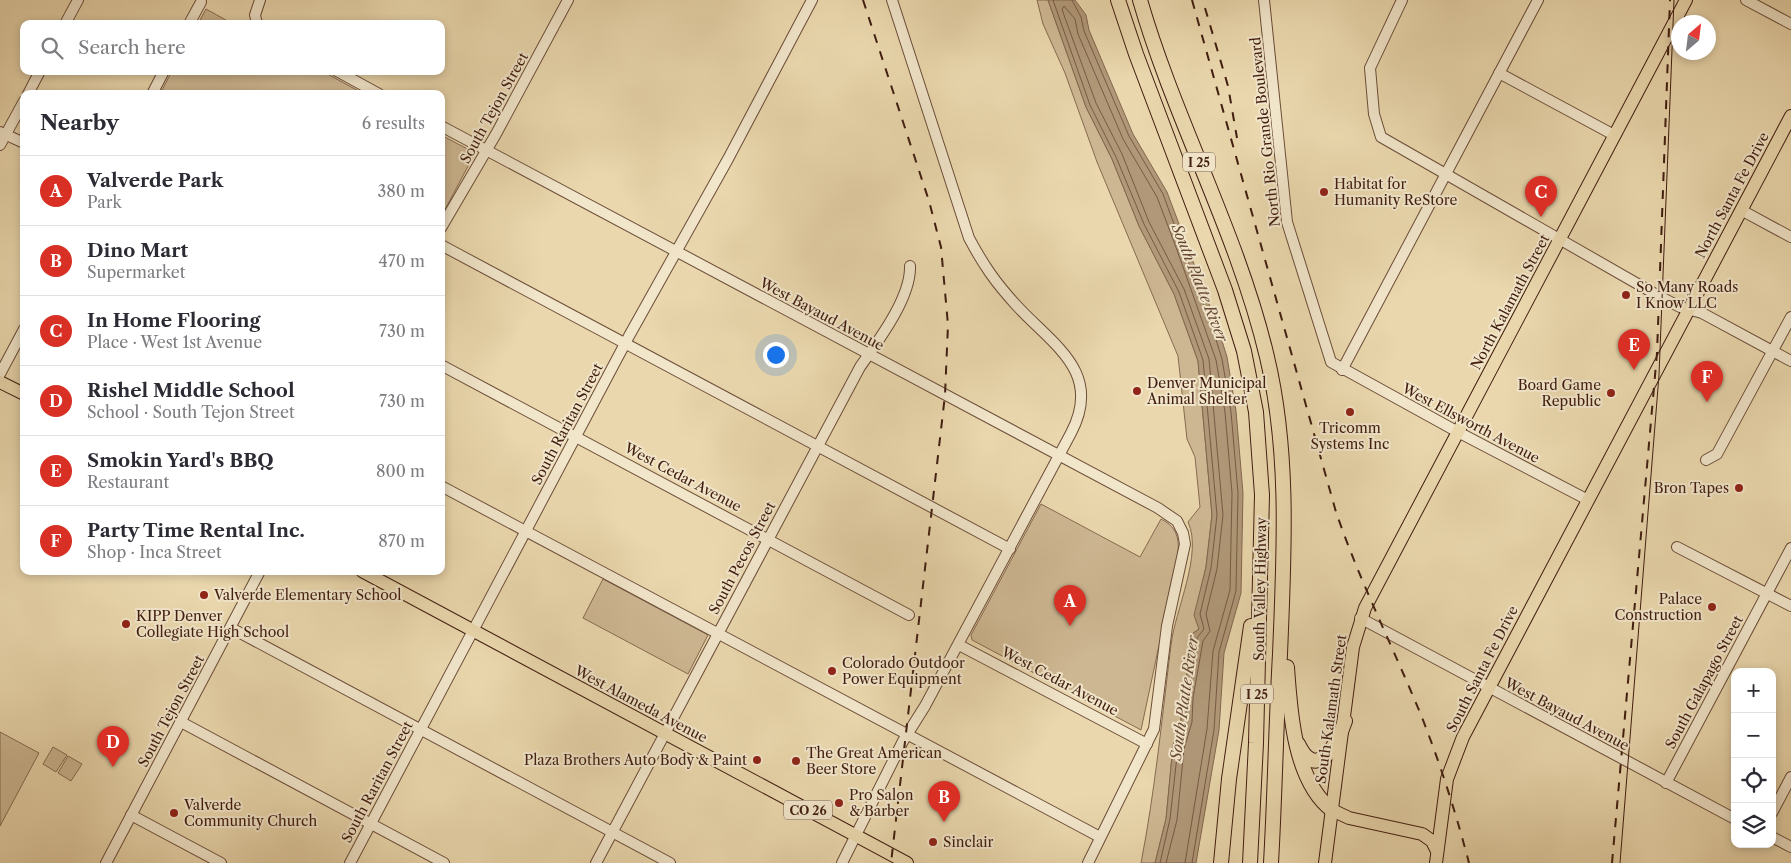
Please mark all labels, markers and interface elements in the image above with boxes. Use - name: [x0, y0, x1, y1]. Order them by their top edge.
- north arrow: [1671, 15, 1716, 60]
- search box: [20, 20, 445, 75]
- icon: search: [38, 34, 66, 62]
- text: Search here: [78, 36, 186, 59]
- street label: North Rio Grande Boulevard: [1246, 36, 1284, 228]
- street label: South Tejon Street: [456, 49, 532, 167]
- text: Nearby: [40, 110, 119, 135]
- text: 6 results: [362, 113, 425, 133]
- street label: North Santa Fe Drive: [1691, 129, 1773, 261]
- road number: I 25: [1183, 152, 1215, 172]
- text: Valverde Park: [87, 169, 223, 192]
- place label: Habitat for Humanity ReStore: [1334, 175, 1458, 209]
- pin: C: [1525, 176, 1557, 217]
- text: A: [50, 181, 62, 201]
- text: 380 m: [377, 181, 425, 201]
- marker: Habitat for Humanity ReStore: [1318, 186, 1330, 198]
- text: Park: [87, 192, 122, 212]
- water label: South Platte River: [1167, 220, 1233, 346]
- street label: North Kalamath Street: [1467, 231, 1553, 373]
- text: Dino Mart: [87, 239, 188, 262]
- text: B: [50, 251, 62, 271]
- text: 470 m: [379, 251, 425, 271]
- text: Supermarket: [87, 262, 185, 282]
- street label: West Bayaud Avenue: [756, 273, 887, 354]
- place label: So Many Roads I Know LLC: [1636, 278, 1738, 312]
- marker: So Many Roads I Know LLC: [1620, 289, 1632, 301]
- text: In Home Flooring: [87, 309, 261, 332]
- text: C: [50, 321, 62, 341]
- text: 730 m: [379, 321, 425, 341]
- pin: E: [1618, 329, 1650, 370]
- text: Place · West 1st Avenue: [87, 332, 262, 352]
- your location: [763, 342, 789, 368]
- street label: South Raritan Street: [527, 360, 607, 488]
- pin: F: [1691, 361, 1723, 402]
- place label: Denver Municipal Animal Shelter: [1146, 374, 1266, 408]
- place label: Board Game Republic: [1518, 376, 1601, 410]
- text: Rishel Middle School: [87, 379, 295, 402]
- street label: West Ellsworth Avenue: [1398, 379, 1543, 467]
- marker: Denver Municipal Animal Shelter: [1131, 385, 1143, 397]
- marker: Board Game Republic: [1605, 387, 1617, 399]
- text: D: [49, 391, 63, 411]
- text: 730 m: [379, 391, 425, 411]
- text: School · South Tejon Street: [87, 402, 295, 422]
- marker: Tricomm Systems Inc: [1344, 406, 1356, 418]
- place label: Tricomm Systems Inc: [1311, 419, 1389, 453]
- street label: West Cedar Avenue: [621, 438, 745, 515]
- text: Smokin Yard's BBQ: [87, 449, 274, 472]
- text: E: [50, 461, 62, 481]
- text: 800 m: [376, 461, 425, 481]
- text: Restaurant: [87, 472, 169, 492]
- place label: Bron Tapes: [1654, 479, 1729, 497]
- marker: Bron Tapes: [1733, 482, 1745, 494]
- street label: South Pecos Street: [705, 498, 779, 617]
- street label: South Valley Highway: [1250, 517, 1270, 661]
- text: Party Time Rental Inc.: [87, 519, 305, 542]
- text: F: [51, 531, 61, 551]
- text: 870 m: [378, 531, 425, 551]
- text: Shop · Inca Street: [87, 542, 222, 562]
- pin: A: [1054, 585, 1086, 626]
- place label: Valverde Elementary School: [213, 586, 402, 604]
- marker: Valverde Elementary School: [198, 589, 210, 601]
- place label: Palace Construction: [1614, 590, 1702, 624]
- marker: Palace Construction: [1706, 601, 1718, 613]
- street label: South Santa Fe Drive: [1442, 602, 1522, 735]
- place label: KIPP Denver Collegiate High School: [136, 607, 289, 641]
- street label: South Galapago Street: [1661, 612, 1747, 752]
- marker: KIPP Denver Collegiate High School: [120, 618, 132, 630]
- street label: South Kalamath Street: [1312, 633, 1350, 785]
- water label: South Platte River: [1166, 634, 1202, 762]
- street label: West Cedar Avenue: [998, 642, 1122, 719]
- street label: South Tejon Street: [134, 652, 208, 770]
- place label: Colorado Outdoor Power Equipment: [842, 654, 965, 688]
- street label: West Alameda Avenue: [571, 661, 711, 747]
- marker: Colorado Outdoor Power Equipment: [826, 665, 838, 677]
- map controls: [1731, 668, 1776, 848]
- button: +: [1731, 668, 1776, 713]
- street label: West Bayaud Avenue: [1501, 673, 1632, 754]
- road number: I 25: [1241, 684, 1273, 704]
- button: −: [1731, 713, 1776, 758]
- street label: South Raritan Street: [337, 718, 417, 846]
- pin: D: [97, 726, 129, 767]
- place label: The Great American Beer Store: [806, 744, 942, 778]
- place label: Plaza Brothers Auto Body & Paint: [524, 751, 747, 769]
- marker: Plaza Brothers Auto Body & Paint: [751, 754, 763, 766]
- marker: The Great American Beer Store: [790, 755, 802, 767]
- button: locate: [1731, 758, 1776, 803]
- pin: B: [928, 781, 960, 822]
- place label: Pro Salon & Barber: [849, 786, 914, 820]
- place label: Valverde Community Church: [183, 796, 317, 830]
- marker: Pro Salon & Barber: [833, 797, 845, 809]
- road number: CO 26: [784, 800, 832, 820]
- button: layers: [1731, 803, 1776, 848]
- marker: Valverde Community Church: [168, 807, 180, 819]
- place label: Sinclair: [943, 833, 994, 851]
- marker: Sinclair: [927, 836, 939, 848]

